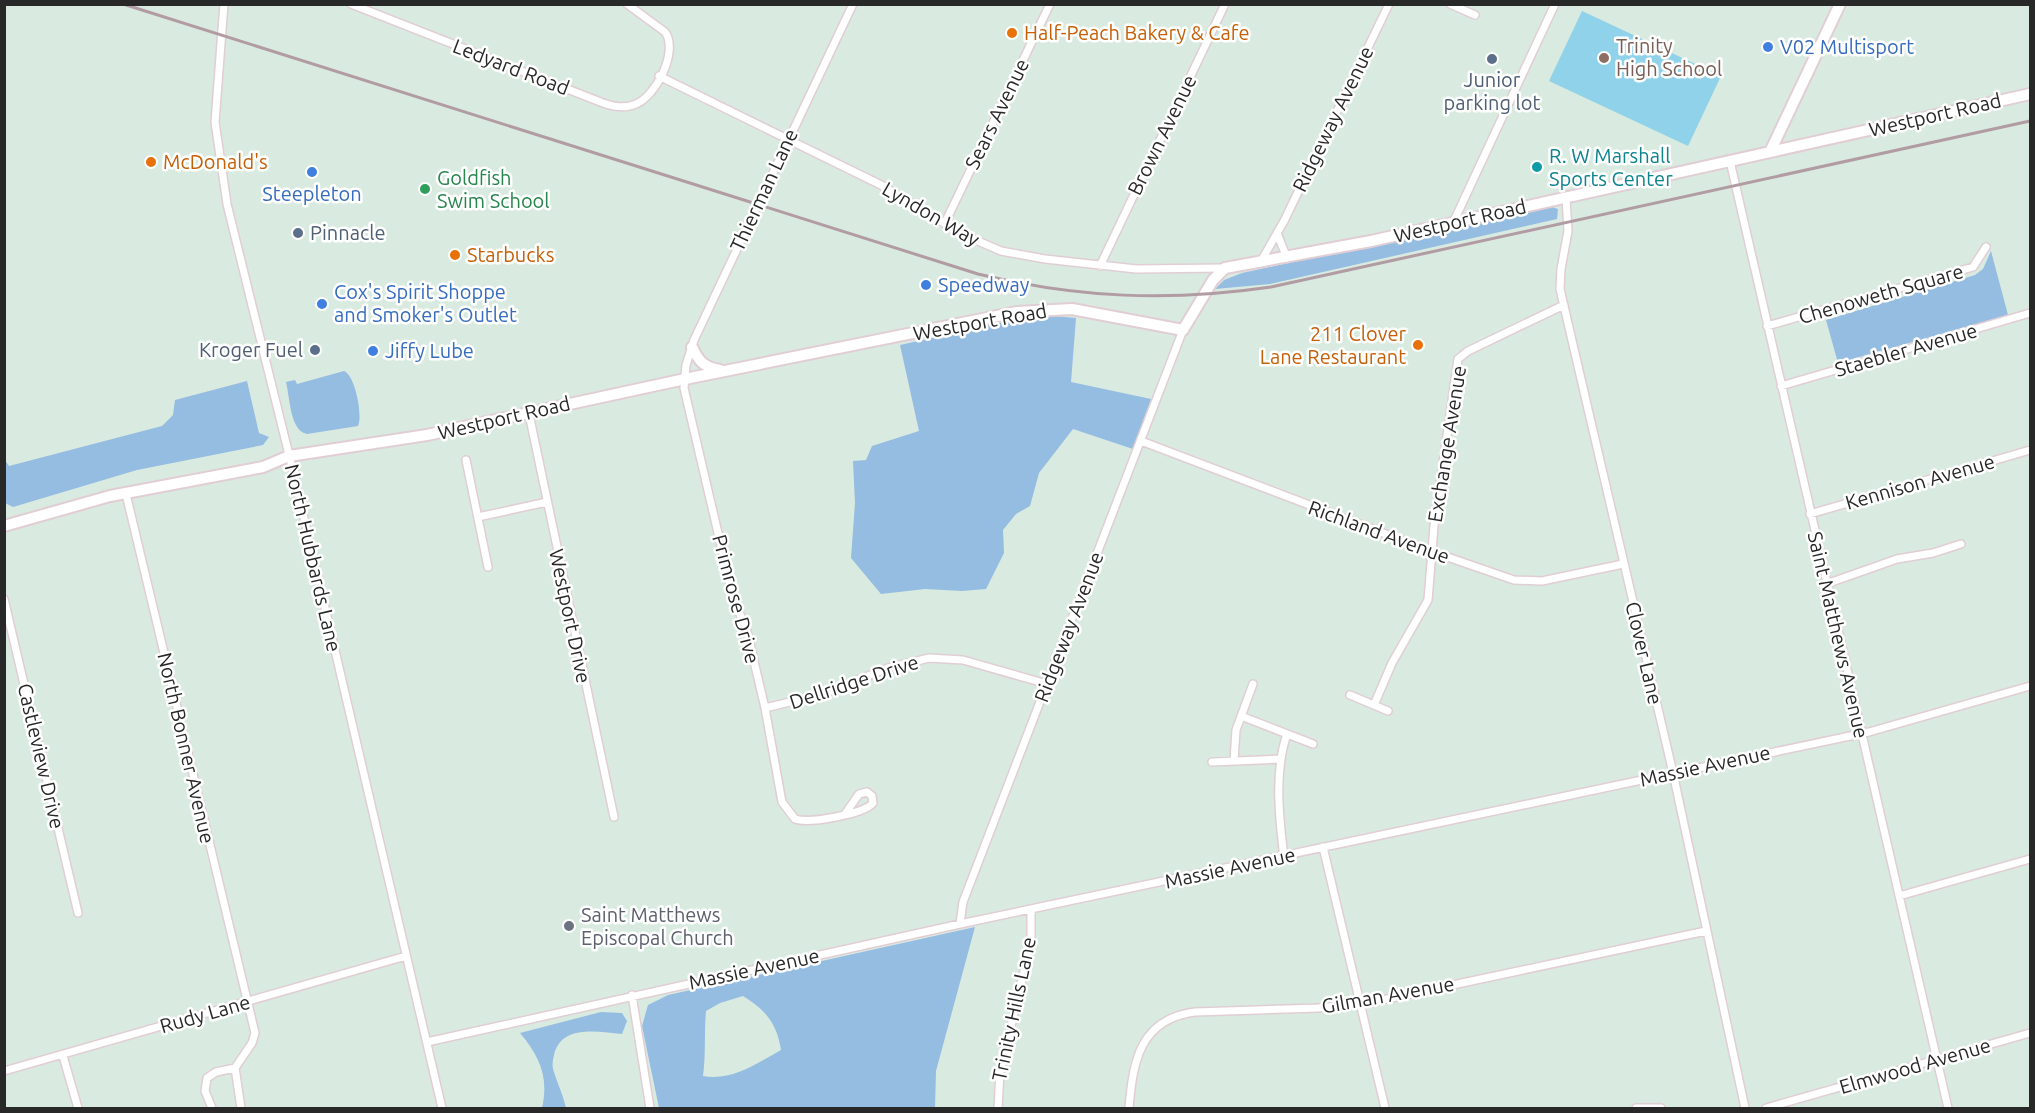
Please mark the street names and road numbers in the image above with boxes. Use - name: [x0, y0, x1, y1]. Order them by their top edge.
- street label: Ledyard Road: [450, 34, 573, 99]
- street label: Ridgeway Avenue: [1287, 42, 1378, 195]
- street label: Sears Avenue: [960, 55, 1033, 173]
- street label: Brown Avenue: [1123, 71, 1201, 199]
- street label: Westport Road: [1866, 88, 2003, 141]
- street label: Thierman Lane: [725, 125, 802, 255]
- street label: Lyndon Way: [879, 177, 984, 251]
- street label: Westport Road: [1391, 194, 1528, 247]
- street label: Chenoweth Square: [1796, 259, 1966, 328]
- street label: Westport Road: [911, 298, 1049, 345]
- street label: Staebler Avenue: [1832, 318, 1980, 381]
- street label: Exchange Avenue: [1423, 364, 1470, 524]
- street label: Westport Road: [435, 391, 572, 444]
- street label: Kennison Avenue: [1842, 449, 1997, 514]
- street label: North Hubbards Lane: [281, 462, 346, 654]
- street label: Richland Avenue: [1305, 495, 1453, 568]
- street label: Saint Matthews Avenue: [1803, 529, 1873, 741]
- street label: Primrose Drive: [708, 532, 765, 666]
- street label: Westport Drive: [545, 547, 596, 685]
- street label: Ridgeway Avenue: [1029, 549, 1108, 705]
- street label: Clover Lane: [1621, 599, 1668, 707]
- street label: North Bonner Avenue: [153, 650, 220, 846]
- street label: Dellridge Drive: [786, 650, 921, 713]
- street label: Castleview Drive: [14, 681, 69, 831]
- street label: Massie Avenue: [1638, 740, 1772, 791]
- street label: Massie Avenue: [1163, 842, 1297, 893]
- street label: Trinity Hills Lane: [987, 935, 1040, 1083]
- street label: Massie Avenue: [687, 943, 821, 994]
- street label: Gilman Avenue: [1320, 972, 1456, 1017]
- street label: Rudy Lane: [157, 990, 253, 1037]
- street label: Elmwood Avenue: [1837, 1033, 1993, 1098]

